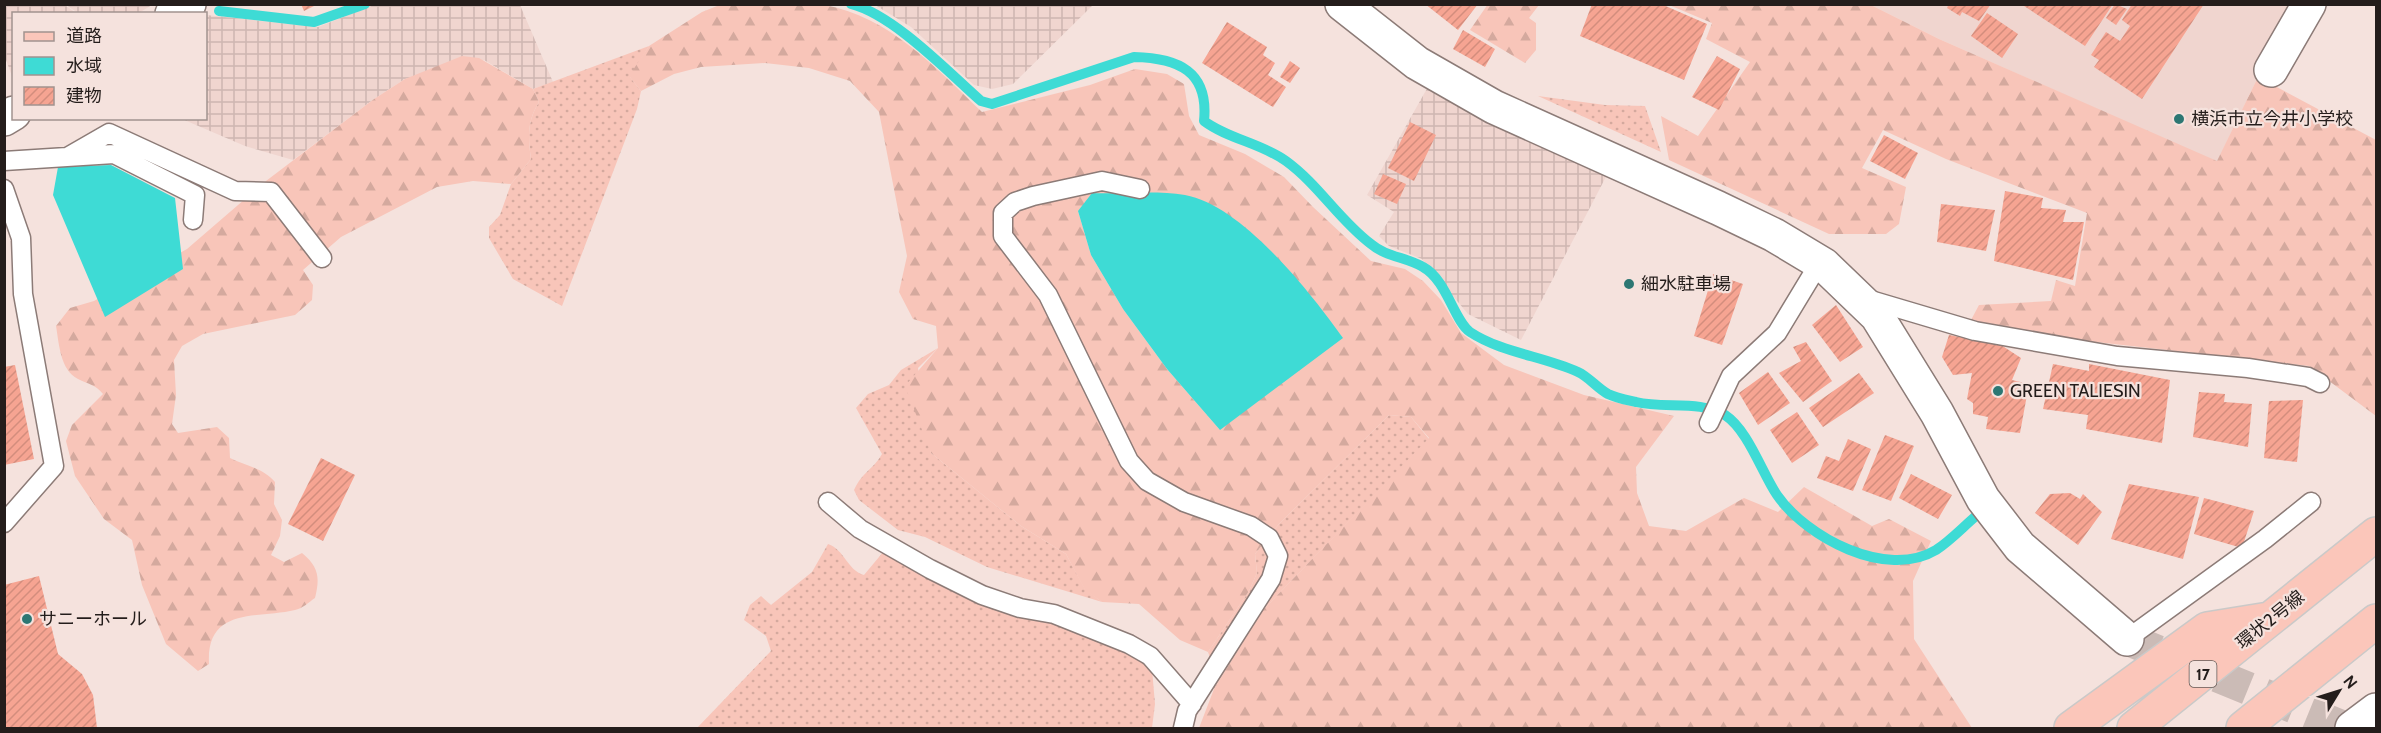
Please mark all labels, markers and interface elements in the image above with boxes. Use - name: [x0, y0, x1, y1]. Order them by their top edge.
- legend: [12, 12, 207, 120]
- text: 道路: [66, 25, 102, 47]
- text: 水域: [66, 55, 102, 77]
- text: 建物: [66, 85, 102, 107]
- place label: 横浜市立今井小学校: [2191, 108, 2353, 130]
- marker: 横浜市立今井小学校: [2172, 112, 2186, 126]
- place label: 細水駐車場: [1641, 273, 1731, 295]
- marker: 細水駐車場: [1622, 277, 1636, 291]
- place label: GREEN TALIESIN: [2010, 380, 2141, 402]
- marker: GREEN TALIESIN: [1991, 384, 2005, 398]
- street label: 環状2号線: [2231, 586, 2309, 654]
- place label: サニーホール: [39, 608, 147, 630]
- marker: サニーホール: [20, 612, 34, 626]
- road number: 17: [2190, 661, 2216, 687]
- north arrow: [2309, 661, 2369, 721]
- text: N: [2339, 672, 2361, 692]

